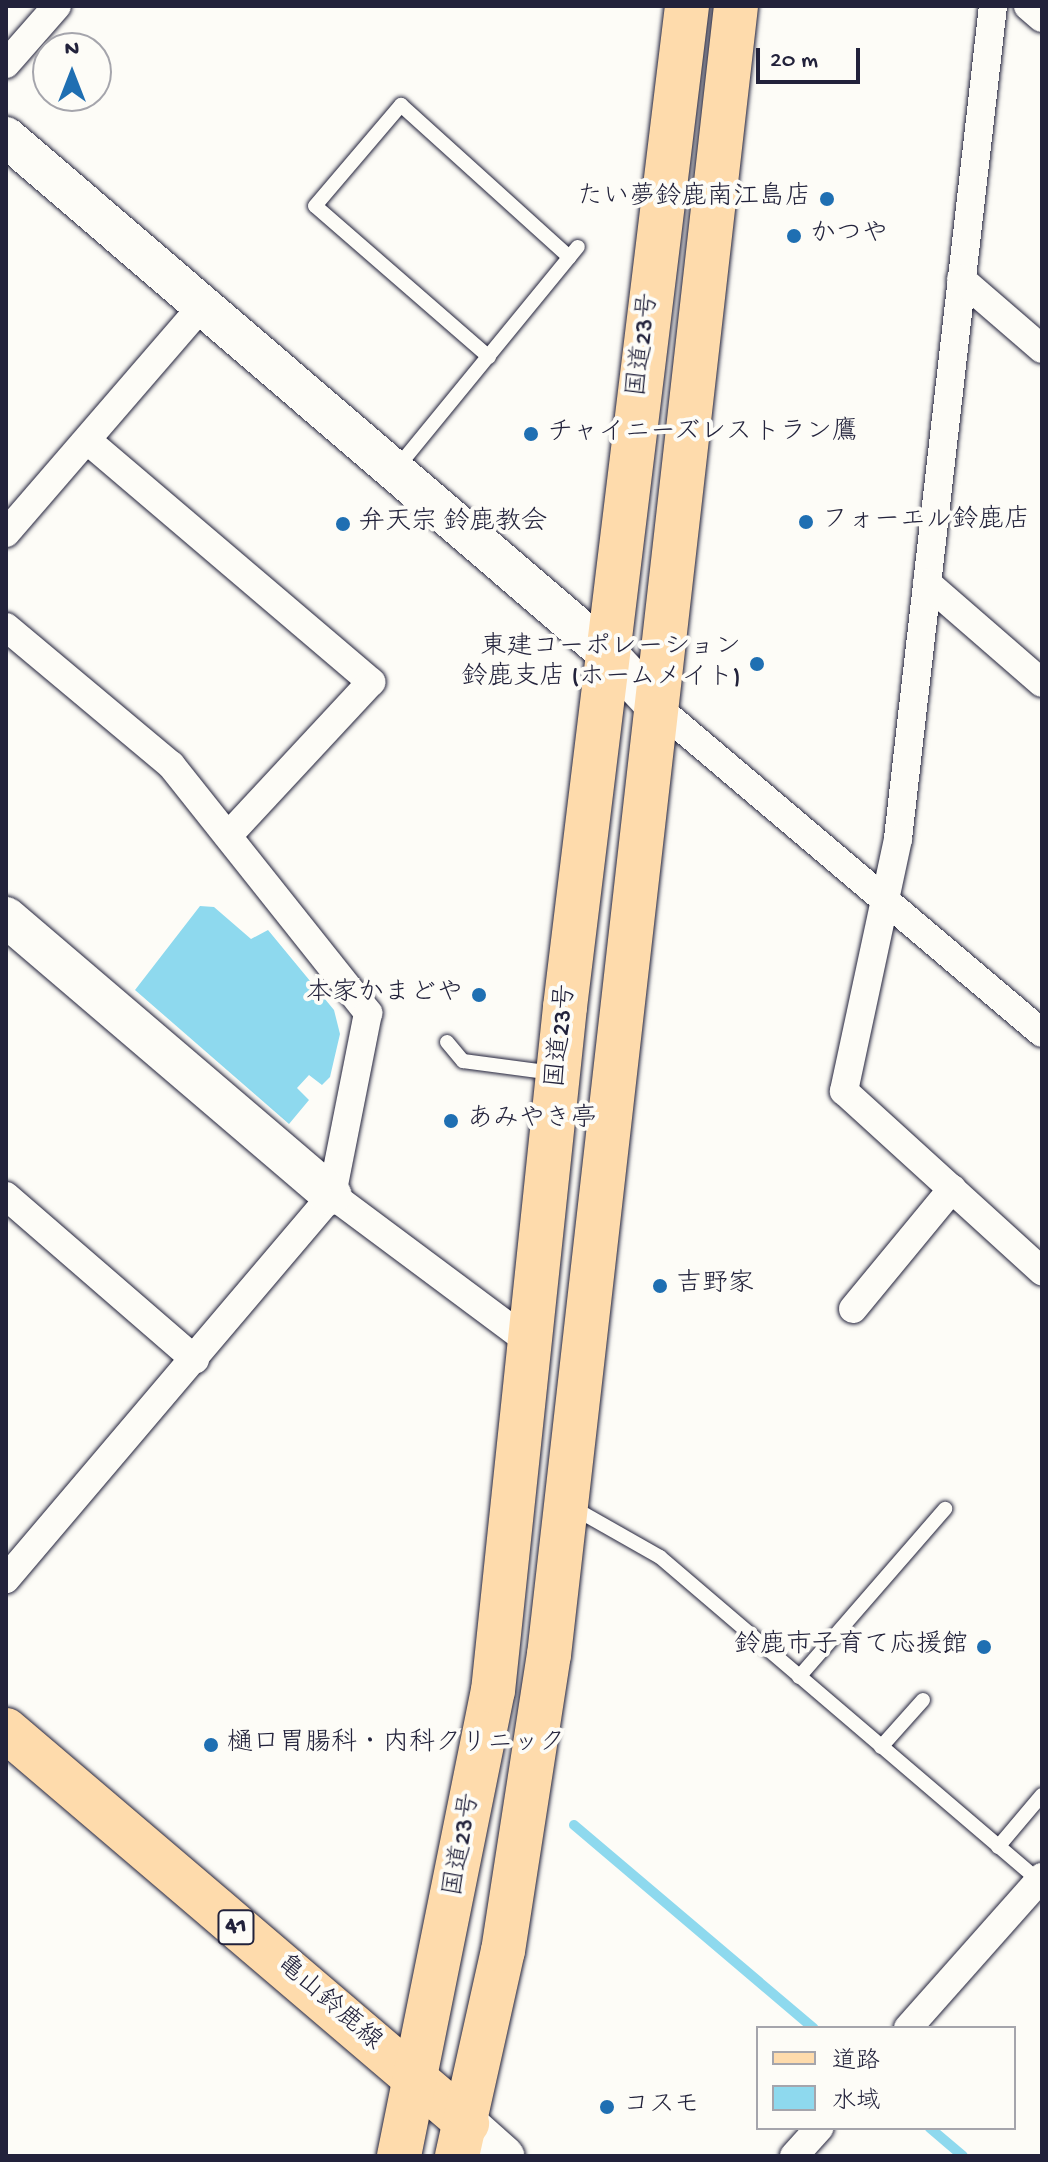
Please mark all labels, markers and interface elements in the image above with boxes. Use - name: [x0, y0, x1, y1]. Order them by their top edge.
- north arrow: [32, 32, 112, 112]
- scale bar: [760, 32, 864, 82]
- text: N: [65, 37, 79, 63]
- text: 20 m: [770, 47, 818, 76]
- place label: たい夢鈴鹿南江島店: [577, 183, 811, 215]
- marker: たい夢鈴鹿南江島店: [818, 190, 836, 208]
- place label: かつや: [810, 220, 888, 252]
- marker: かつや: [785, 227, 803, 245]
- street label: 国道23号: [623, 291, 667, 399]
- place label: チャイニーズレストラン鷹: [547, 418, 858, 450]
- marker: チャイニーズレストラン鷹: [522, 425, 540, 443]
- place label: フォーエル鈴鹿店: [822, 506, 1030, 538]
- place label: 弁天宗 鈴鹿教会: [359, 508, 547, 540]
- marker: フォーエル鈴鹿店: [797, 513, 815, 531]
- marker: 弁天宗 鈴鹿教会: [334, 515, 352, 533]
- place label: 東建コーポレーション 鈴鹿支店 (ホームメイト): [460, 633, 741, 694]
- marker: 東建コーポレーション 鈴鹿支店 (ホームメイト): [748, 655, 766, 673]
- place label: 本家かまどや: [307, 979, 463, 1011]
- street label: 国道23号: [542, 983, 584, 1089]
- marker: 本家かまどや: [470, 986, 488, 1004]
- place label: あみやき亭: [467, 1105, 597, 1137]
- marker: あみやき亭: [442, 1112, 460, 1130]
- place label: 吉野家: [676, 1270, 754, 1302]
- marker: 吉野家: [651, 1277, 669, 1295]
- place label: 鈴鹿市子育て応援館: [734, 1631, 968, 1663]
- marker: 鈴鹿市子育て応援館: [975, 1638, 993, 1656]
- place label: 樋口胃腸科・内科クリニック: [227, 1729, 565, 1761]
- marker: 樋口胃腸科・内科クリニック: [202, 1736, 220, 1754]
- street label: 国道23号: [440, 1791, 488, 1899]
- road number: 41: [216, 1907, 256, 1947]
- street label: 亀山鈴鹿線: [269, 1950, 387, 2058]
- legend: [756, 2026, 1016, 2130]
- text: 道路: [832, 2048, 880, 2077]
- text: 水域: [832, 2088, 880, 2117]
- place label: コスモ: [623, 2091, 701, 2123]
- marker: コスモ: [598, 2098, 616, 2116]

